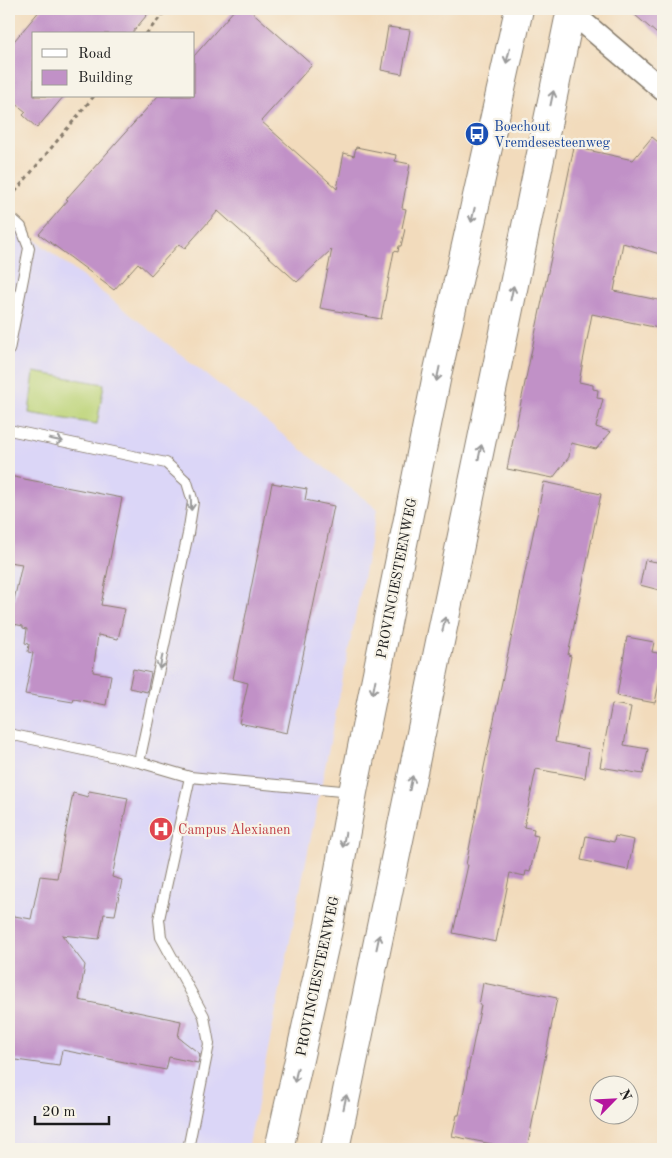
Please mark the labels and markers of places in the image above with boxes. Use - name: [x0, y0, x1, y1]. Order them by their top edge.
- place label: Boechout Vremdesesteenweg: [494, 120, 610, 150]
- bus stop icon: Boechout Vremdesesteenweg: [464, 121, 490, 147]
- hospital icon: Campus Alexianen: [148, 816, 174, 842]
- place label: Campus Alexianen: [178, 823, 291, 837]

